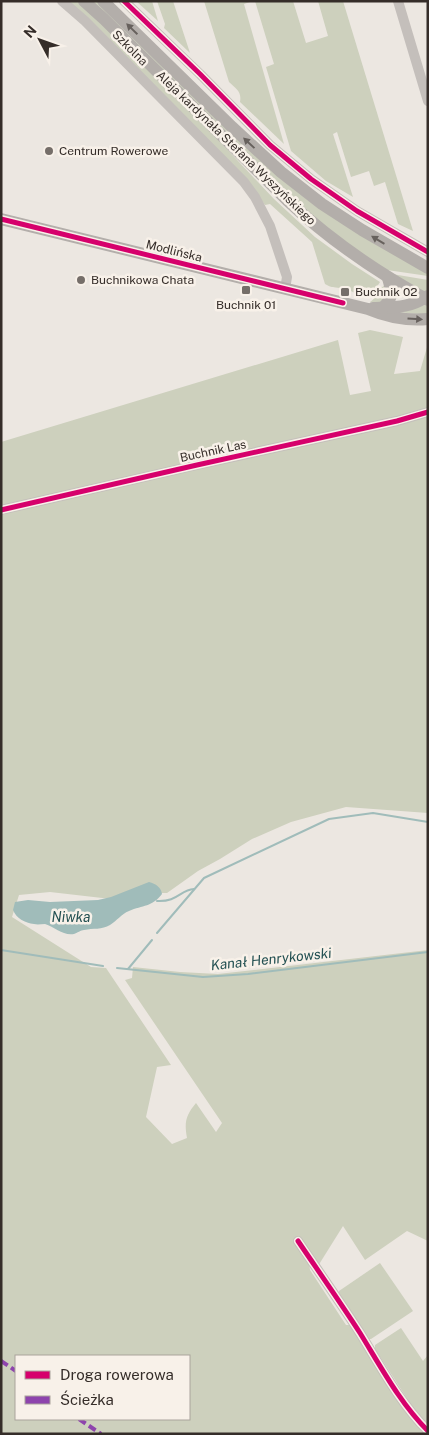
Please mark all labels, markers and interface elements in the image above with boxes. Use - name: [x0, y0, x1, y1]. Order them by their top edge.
- north arrow: [15, 15, 65, 65]
- text: N: [21, 22, 40, 41]
- one-way arrow: [126, 23, 138, 35]
- street label: Szkolna: [109, 27, 151, 69]
- street label: Aleja kardynała Stefana Wyszyńskiego: [154, 68, 319, 228]
- one-way arrow: [242, 137, 255, 148]
- place label: Centrum Rowerowe: [59, 144, 169, 158]
- marker: Centrum Rowerowe: [43, 145, 55, 157]
- one-way arrow: [372, 235, 385, 244]
- street label: Modlińska: [144, 237, 204, 265]
- place label: Buchnikowa Chata: [91, 273, 194, 287]
- marker: Buchnikowa Chata: [75, 274, 87, 286]
- marker: Buchnik 01: [240, 284, 252, 296]
- place label: Buchnik 02: [355, 285, 418, 299]
- marker: Buchnik 02: [339, 286, 351, 298]
- place label: Buchnik 01: [216, 298, 276, 312]
- one-way arrow: [407, 315, 423, 323]
- street label: Buchnik Las: [179, 437, 247, 465]
- water label: Niwka: [52, 909, 90, 925]
- water label: Kanał Henrykowski: [210, 945, 333, 973]
- legend: [15, 1355, 190, 1420]
- text: Droga rowerowa: [60, 1366, 174, 1383]
- text: Ścieżka: [60, 1390, 114, 1408]

